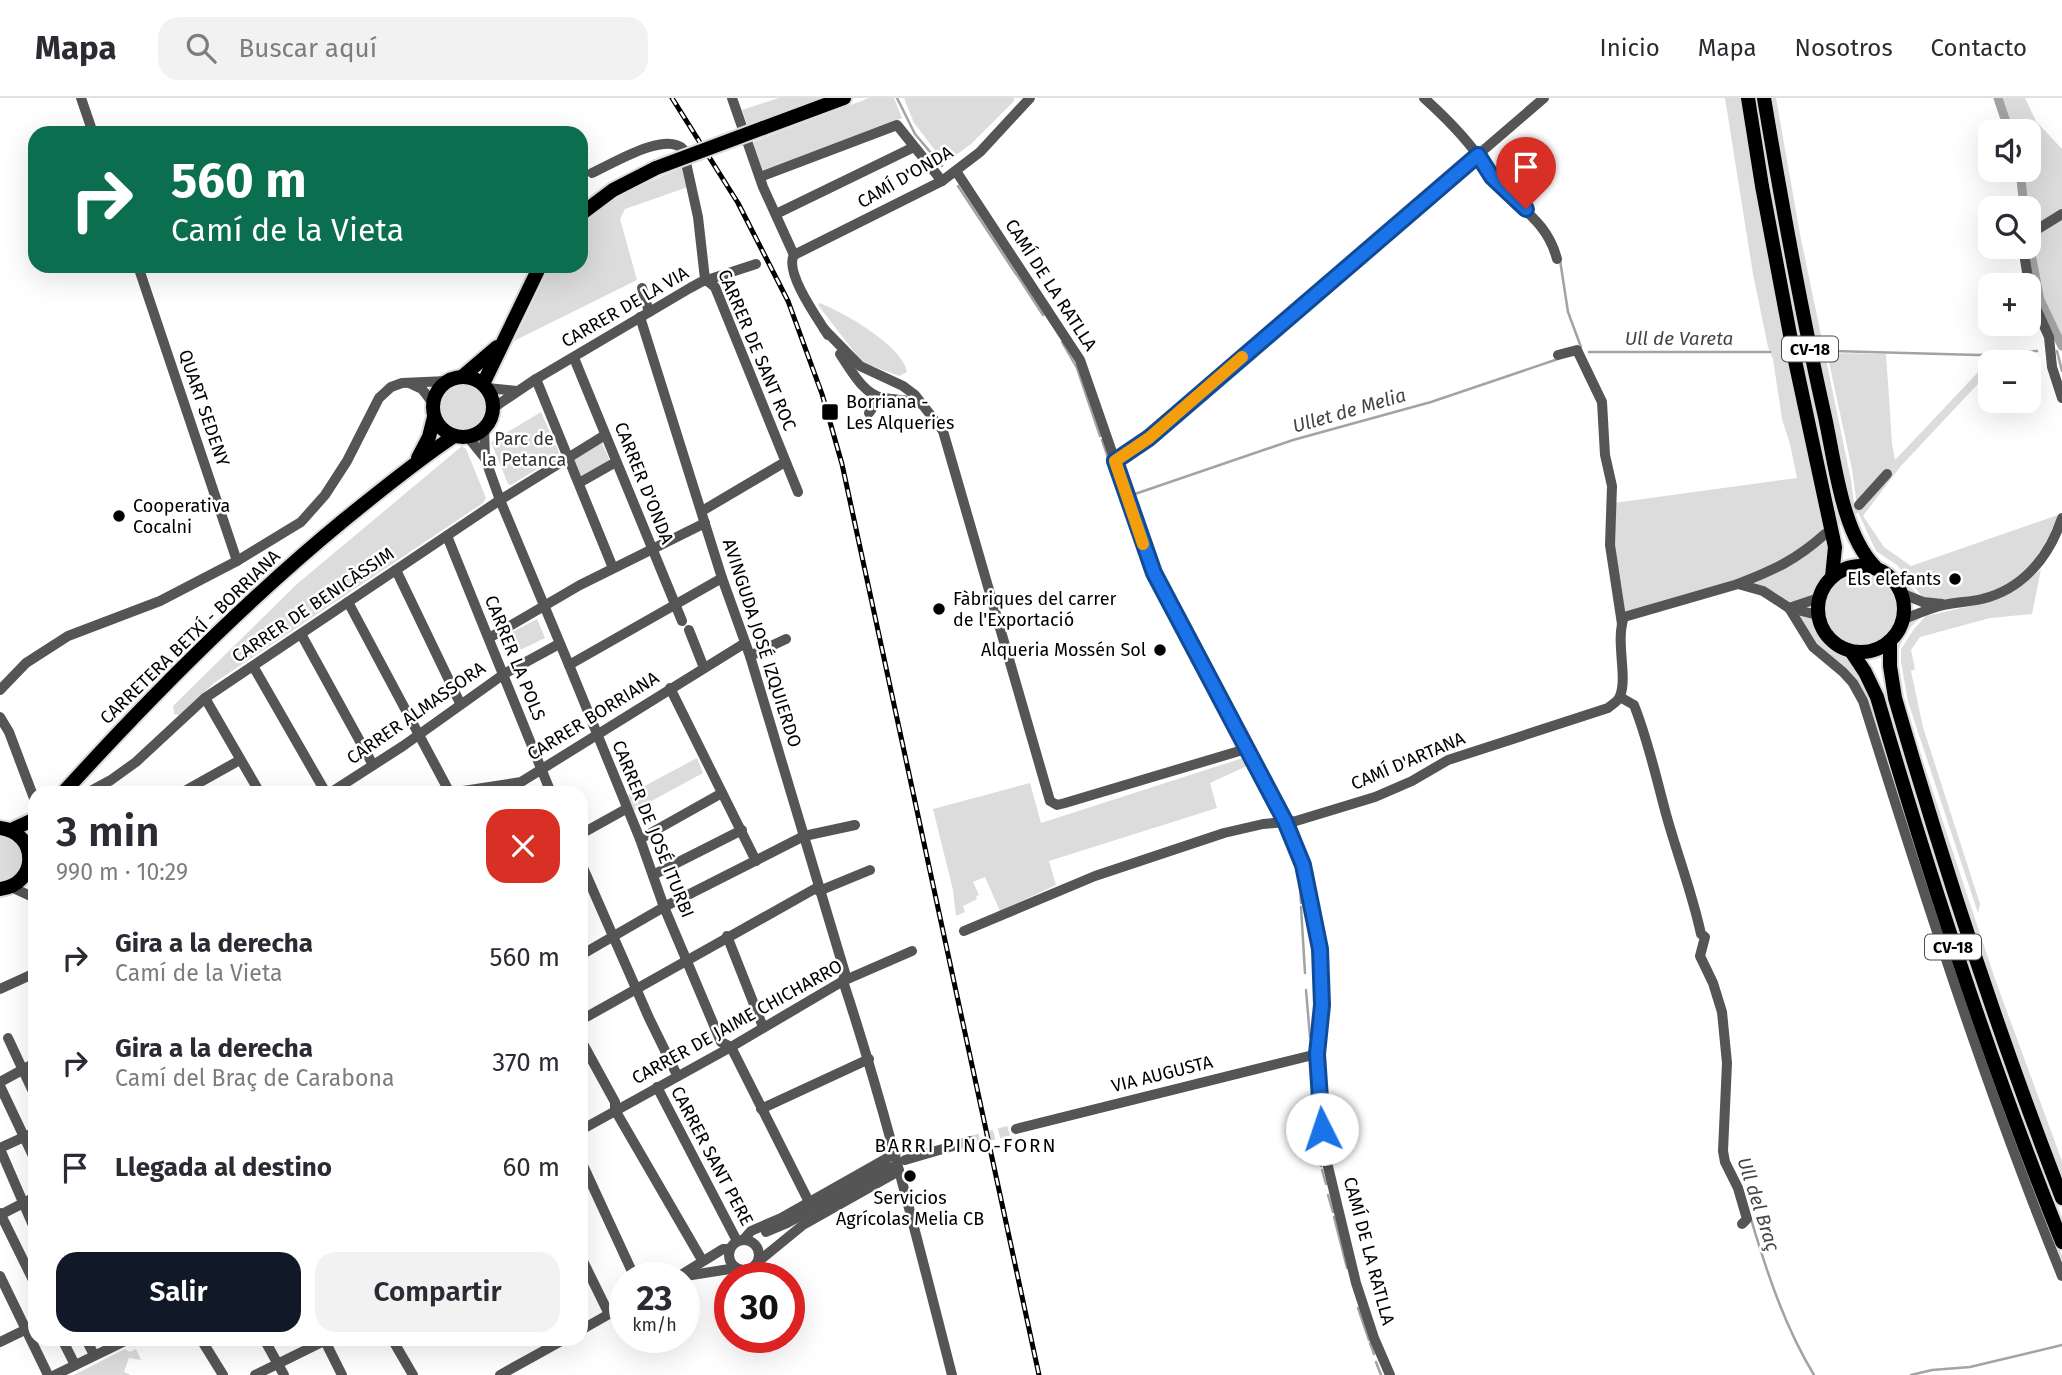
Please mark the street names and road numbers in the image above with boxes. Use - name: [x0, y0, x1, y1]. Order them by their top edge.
- street label: CAMÍ D'ONDA: [853, 140, 957, 213]
- street label: CAMÍ DE LA RATLLA: [1000, 215, 1103, 355]
- street label: CARRER DE LA VIA: [558, 261, 693, 352]
- street label: CARRER DE SANT ROC: [713, 266, 801, 434]
- road number: CV-18: [1782, 336, 1838, 362]
- street label: QUART SEDENY: [174, 347, 234, 469]
- street label: CARRER D'ONDA: [610, 419, 679, 548]
- street label: AVINGUDA JOSÉ IZQUIERDO: [718, 536, 807, 750]
- street label: CARRER DE BENICÀSSIM: [227, 542, 398, 667]
- street label: CARRETERA BETXÍ - BORRIANA: [95, 544, 285, 729]
- street label: CARRER LA POLS: [480, 592, 550, 724]
- street label: CARRER ALMASSORA: [343, 657, 490, 769]
- street label: CARRER BORRIANA: [523, 666, 663, 765]
- street label: CAMÍ D'ARTANA: [1347, 726, 1469, 795]
- street label: CARRER DE JOSÉ ITURBI: [607, 737, 700, 921]
- road number: CV-18: [1925, 934, 1981, 960]
- street label: CARRER DE JAIME CHICHARRO: [628, 955, 846, 1089]
- street label: VIA AUGUSTA: [1109, 1051, 1216, 1097]
- street label: CARRER SANT PERE: [666, 1083, 758, 1229]
- street label: CAMÍ DE LA RATLLA: [1339, 1174, 1400, 1328]

